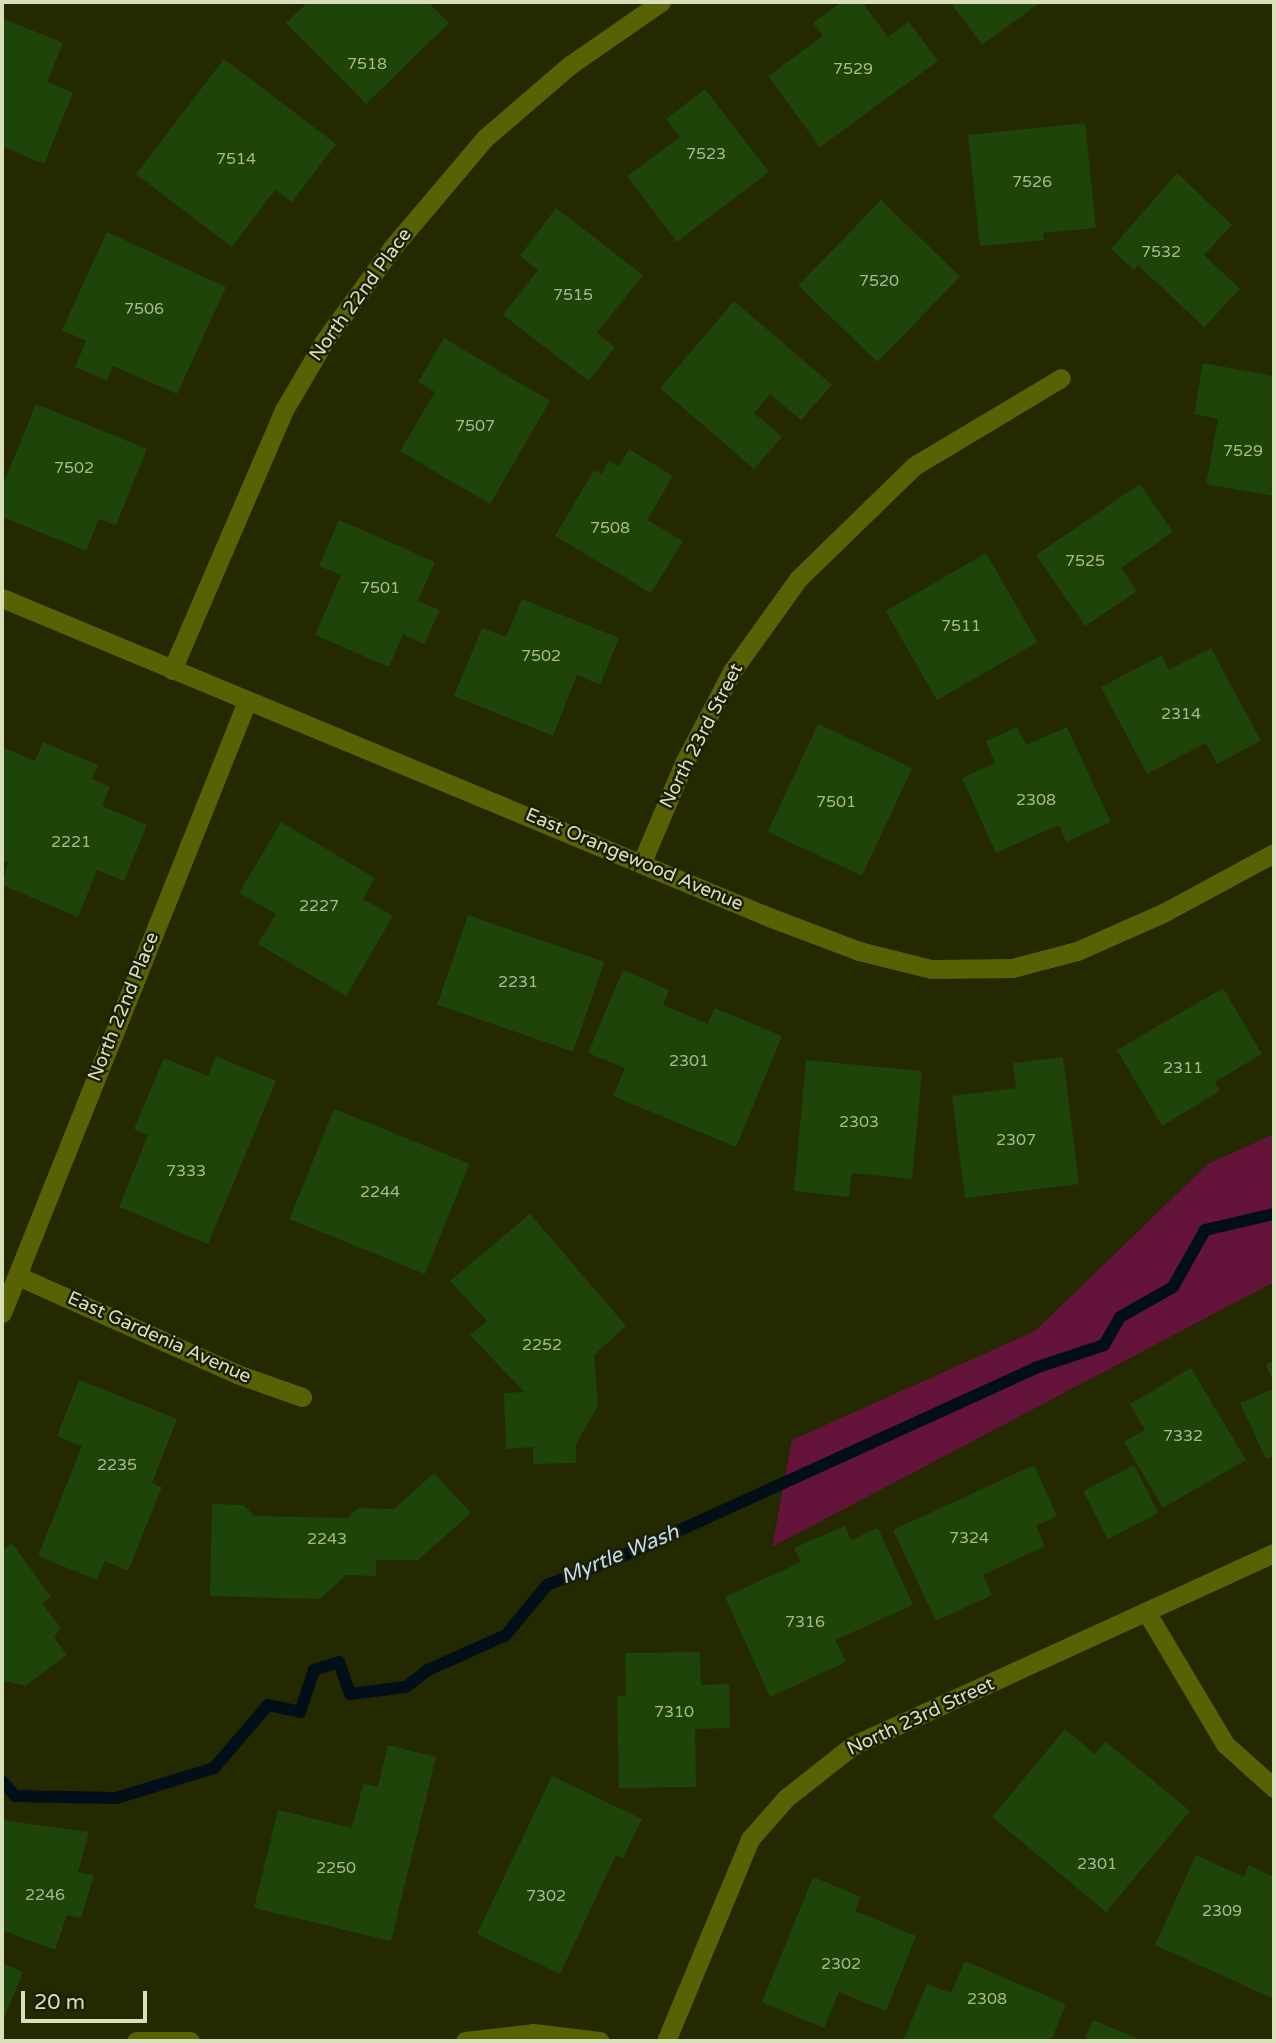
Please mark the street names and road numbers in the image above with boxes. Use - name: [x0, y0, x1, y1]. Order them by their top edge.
- street label: North 22nd Place: [305, 224, 417, 366]
- street label: North 23rd Street: [656, 660, 748, 812]
- street label: East Orangewood Avenue: [522, 804, 746, 916]
- street label: North 22nd Place: [84, 929, 164, 1085]
- street label: East Gardenia Avenue: [64, 1287, 254, 1389]
- street label: North 23rd Street: [844, 1673, 998, 1761]

